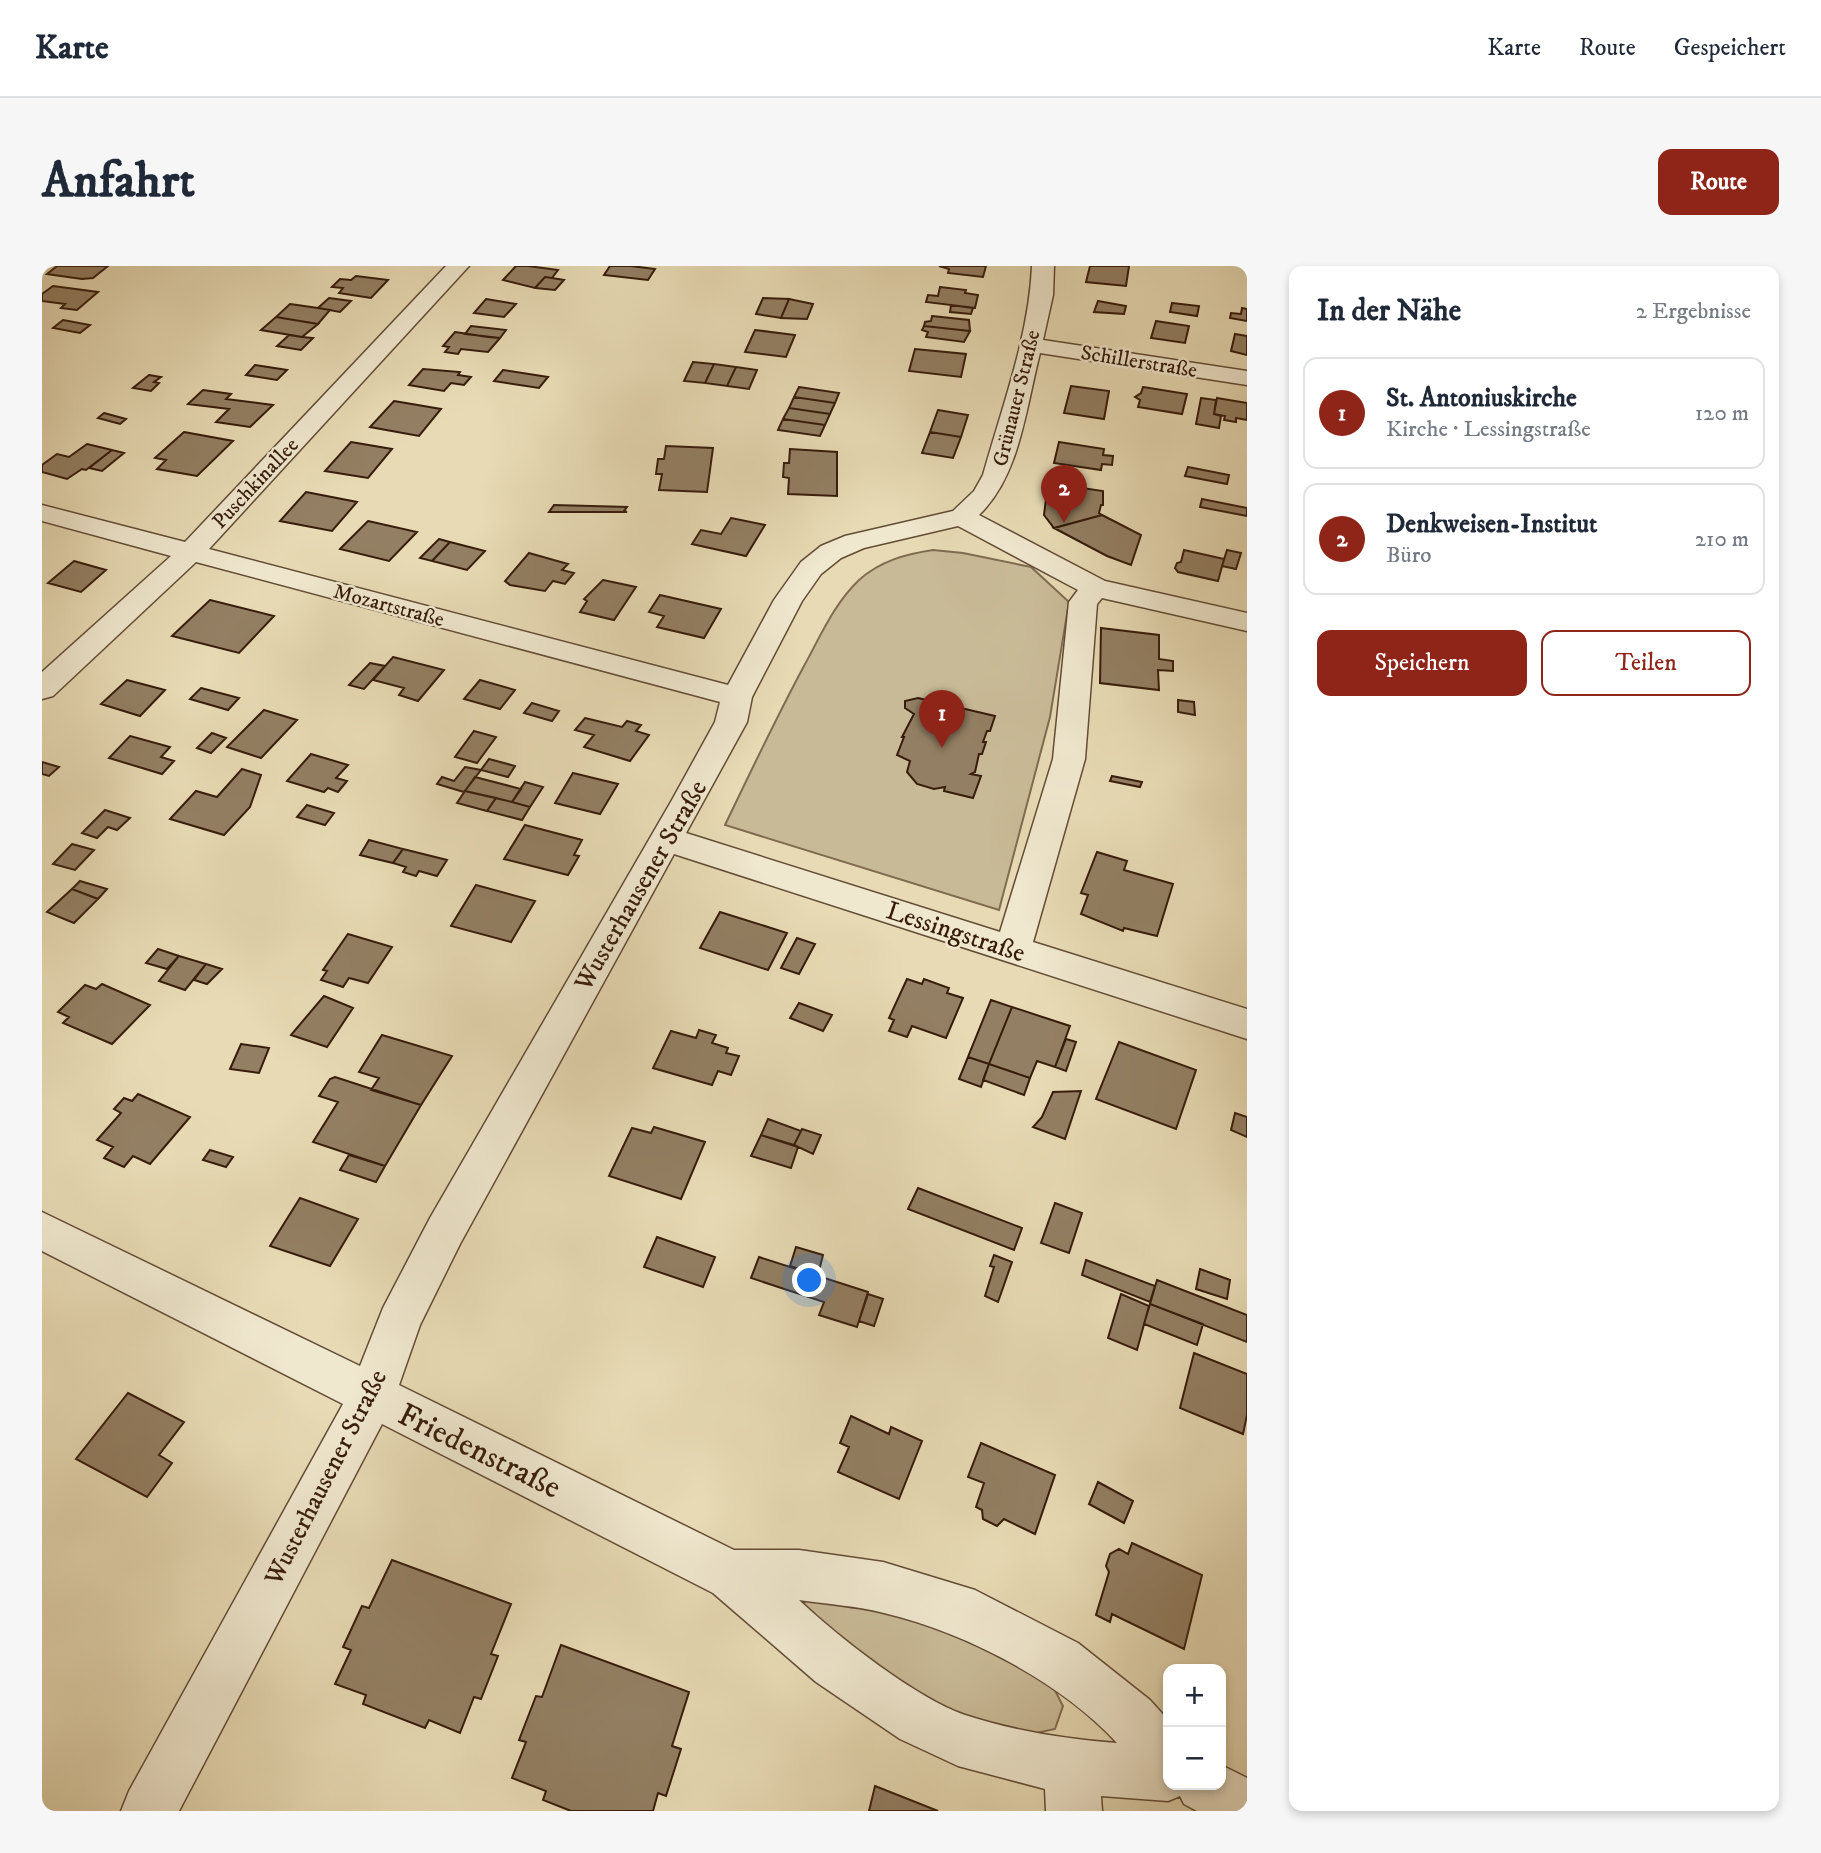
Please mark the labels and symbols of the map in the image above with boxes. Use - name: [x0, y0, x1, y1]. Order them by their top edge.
- street label: Grünauer Straße: [987, 327, 1047, 469]
- street label: Schillerstraße: [1079, 340, 1199, 384]
- street label: Puschkinallee: [207, 433, 305, 535]
- pin: 2: [1041, 465, 1087, 523]
- street label: Mozartstraße: [331, 579, 447, 633]
- pin: 1: [919, 690, 965, 748]
- street label: Wusterhausener Straße: [567, 775, 715, 998]
- street label: Lessingstraße: [882, 894, 1029, 970]
- your location: [792, 1263, 826, 1297]
- street label: Wusterhausener Straße: [257, 1364, 395, 1592]
- street label: Friedenstraße: [391, 1395, 567, 1508]

